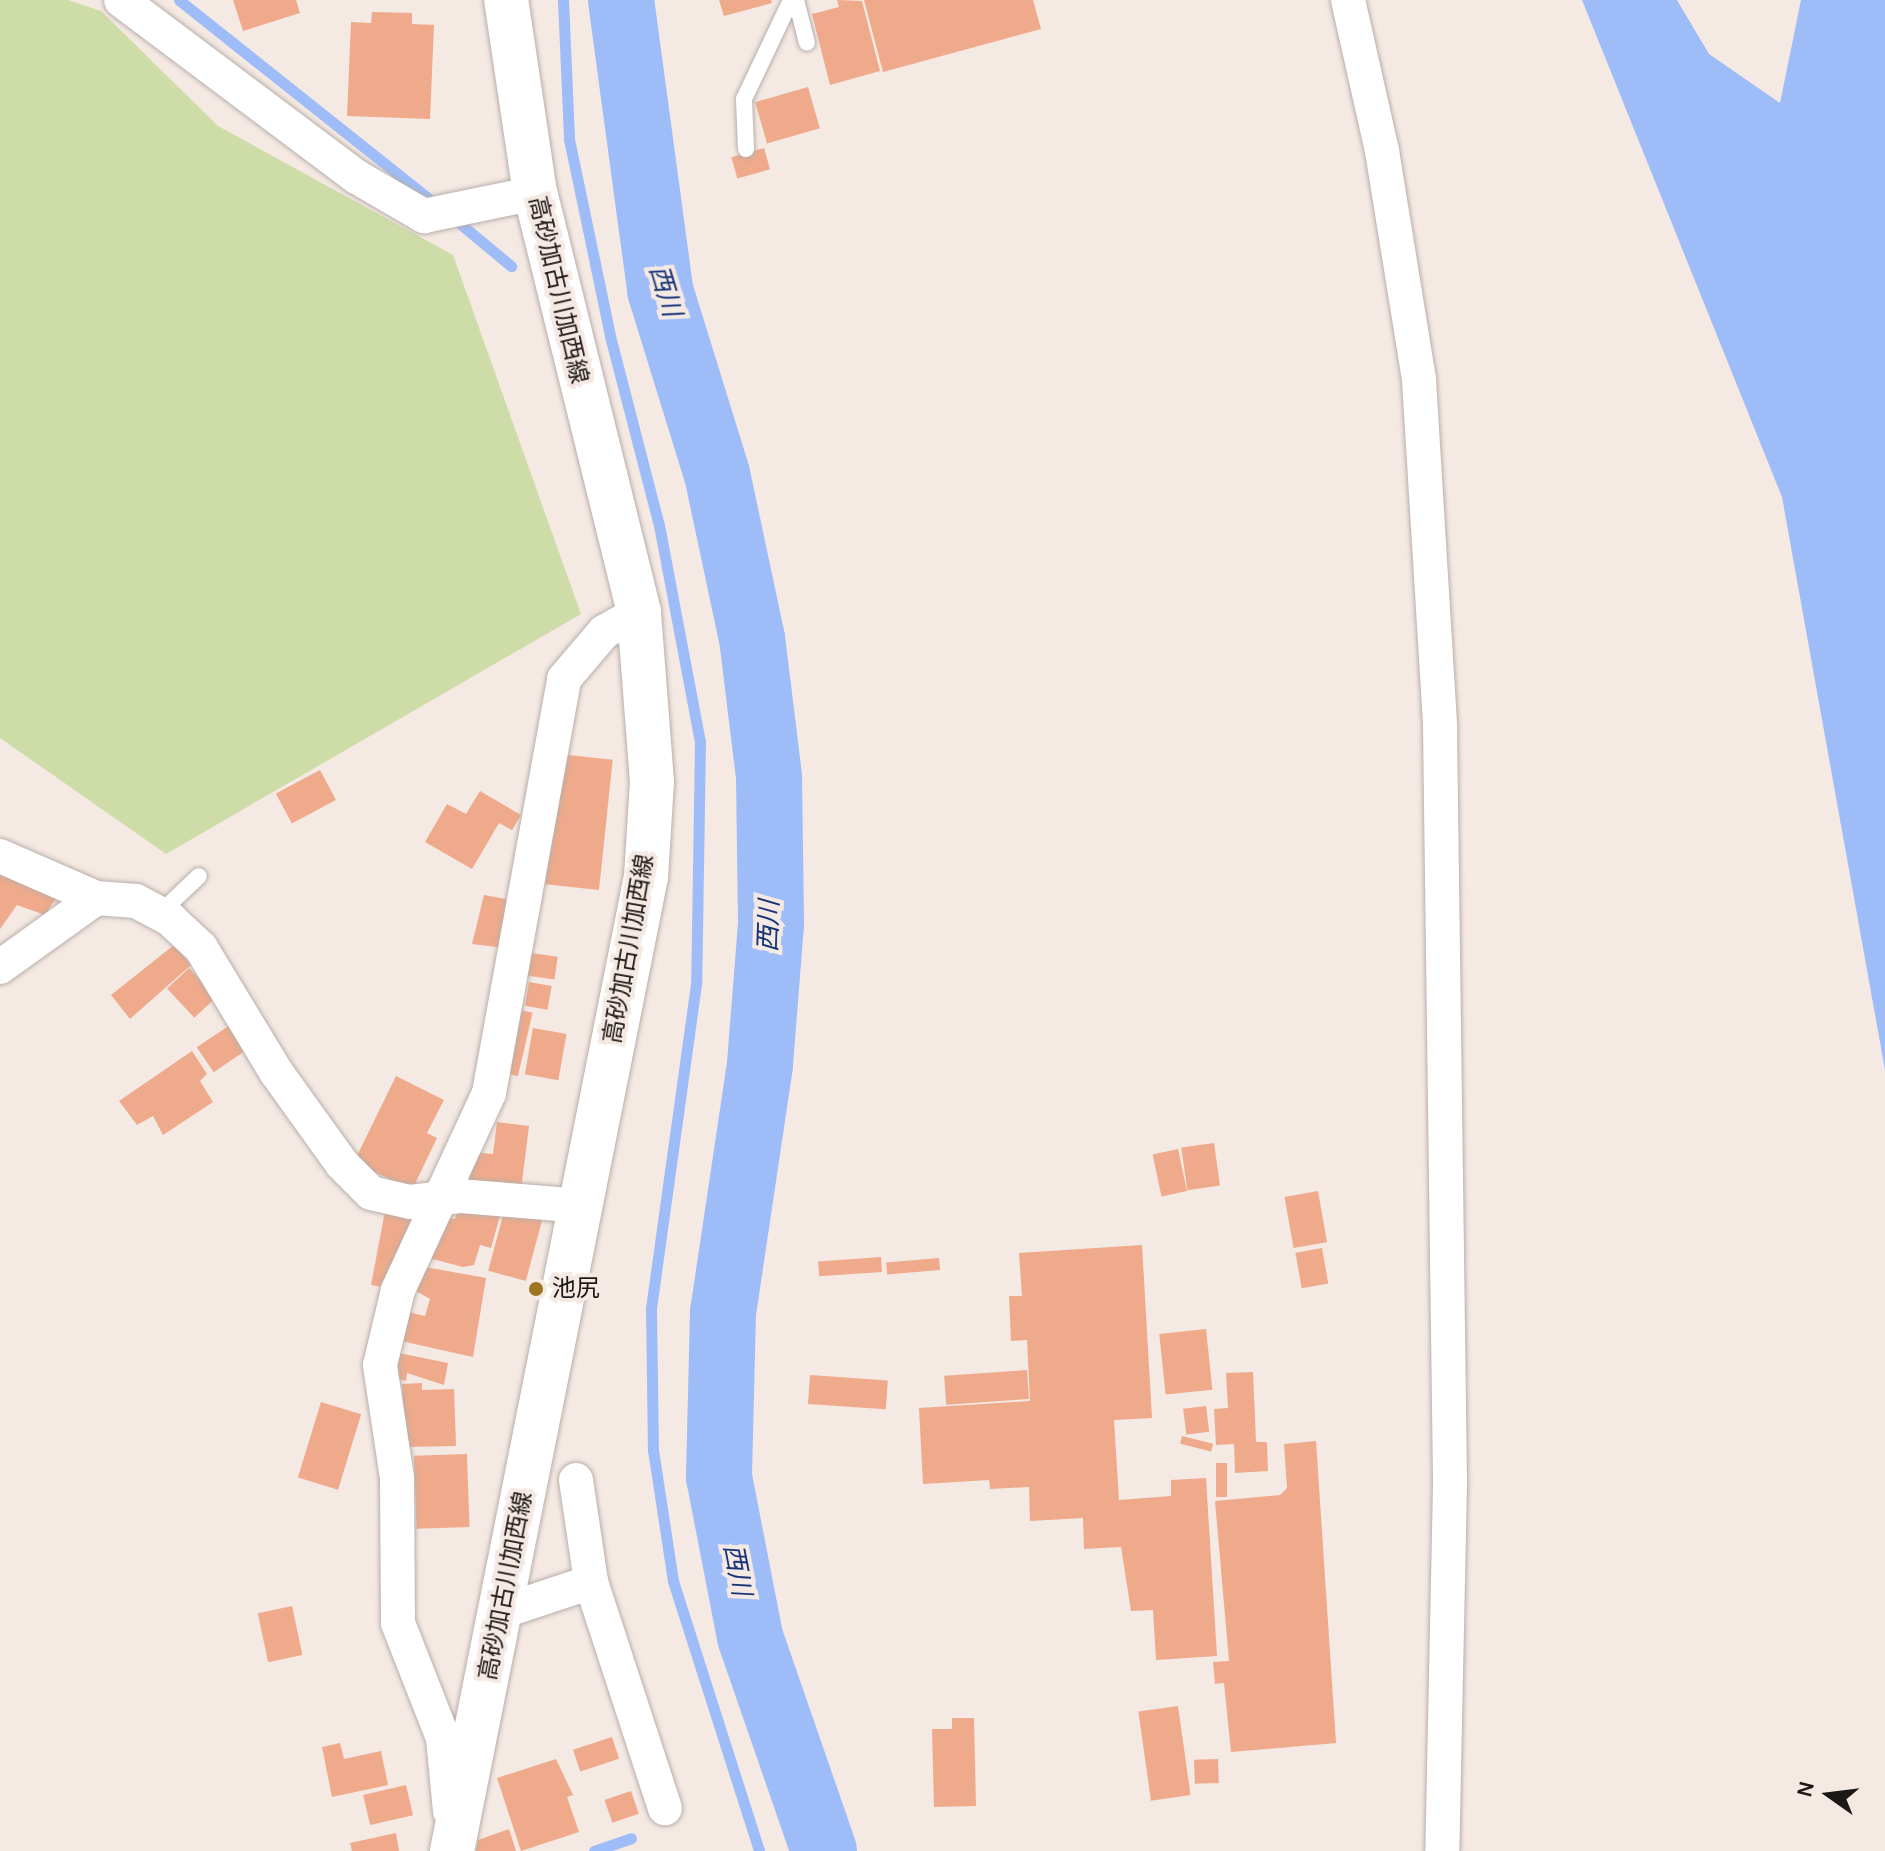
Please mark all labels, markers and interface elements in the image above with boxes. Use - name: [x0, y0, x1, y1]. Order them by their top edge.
- street label: 高砂加古川加西線: [522, 193, 594, 387]
- water label: 西川: [642, 262, 688, 320]
- street label: 高砂加古川加西線: [598, 852, 660, 1046]
- water label: 西川: [753, 899, 785, 953]
- place label: 池尻: [552, 1275, 600, 1303]
- marker: 池尻: [527, 1280, 545, 1298]
- street label: 高砂加古川加西線: [474, 1489, 538, 1683]
- water label: 西川: [717, 1542, 757, 1598]
- north arrow: [1789, 1755, 1869, 1835]
- text: N: [1791, 1778, 1820, 1800]

